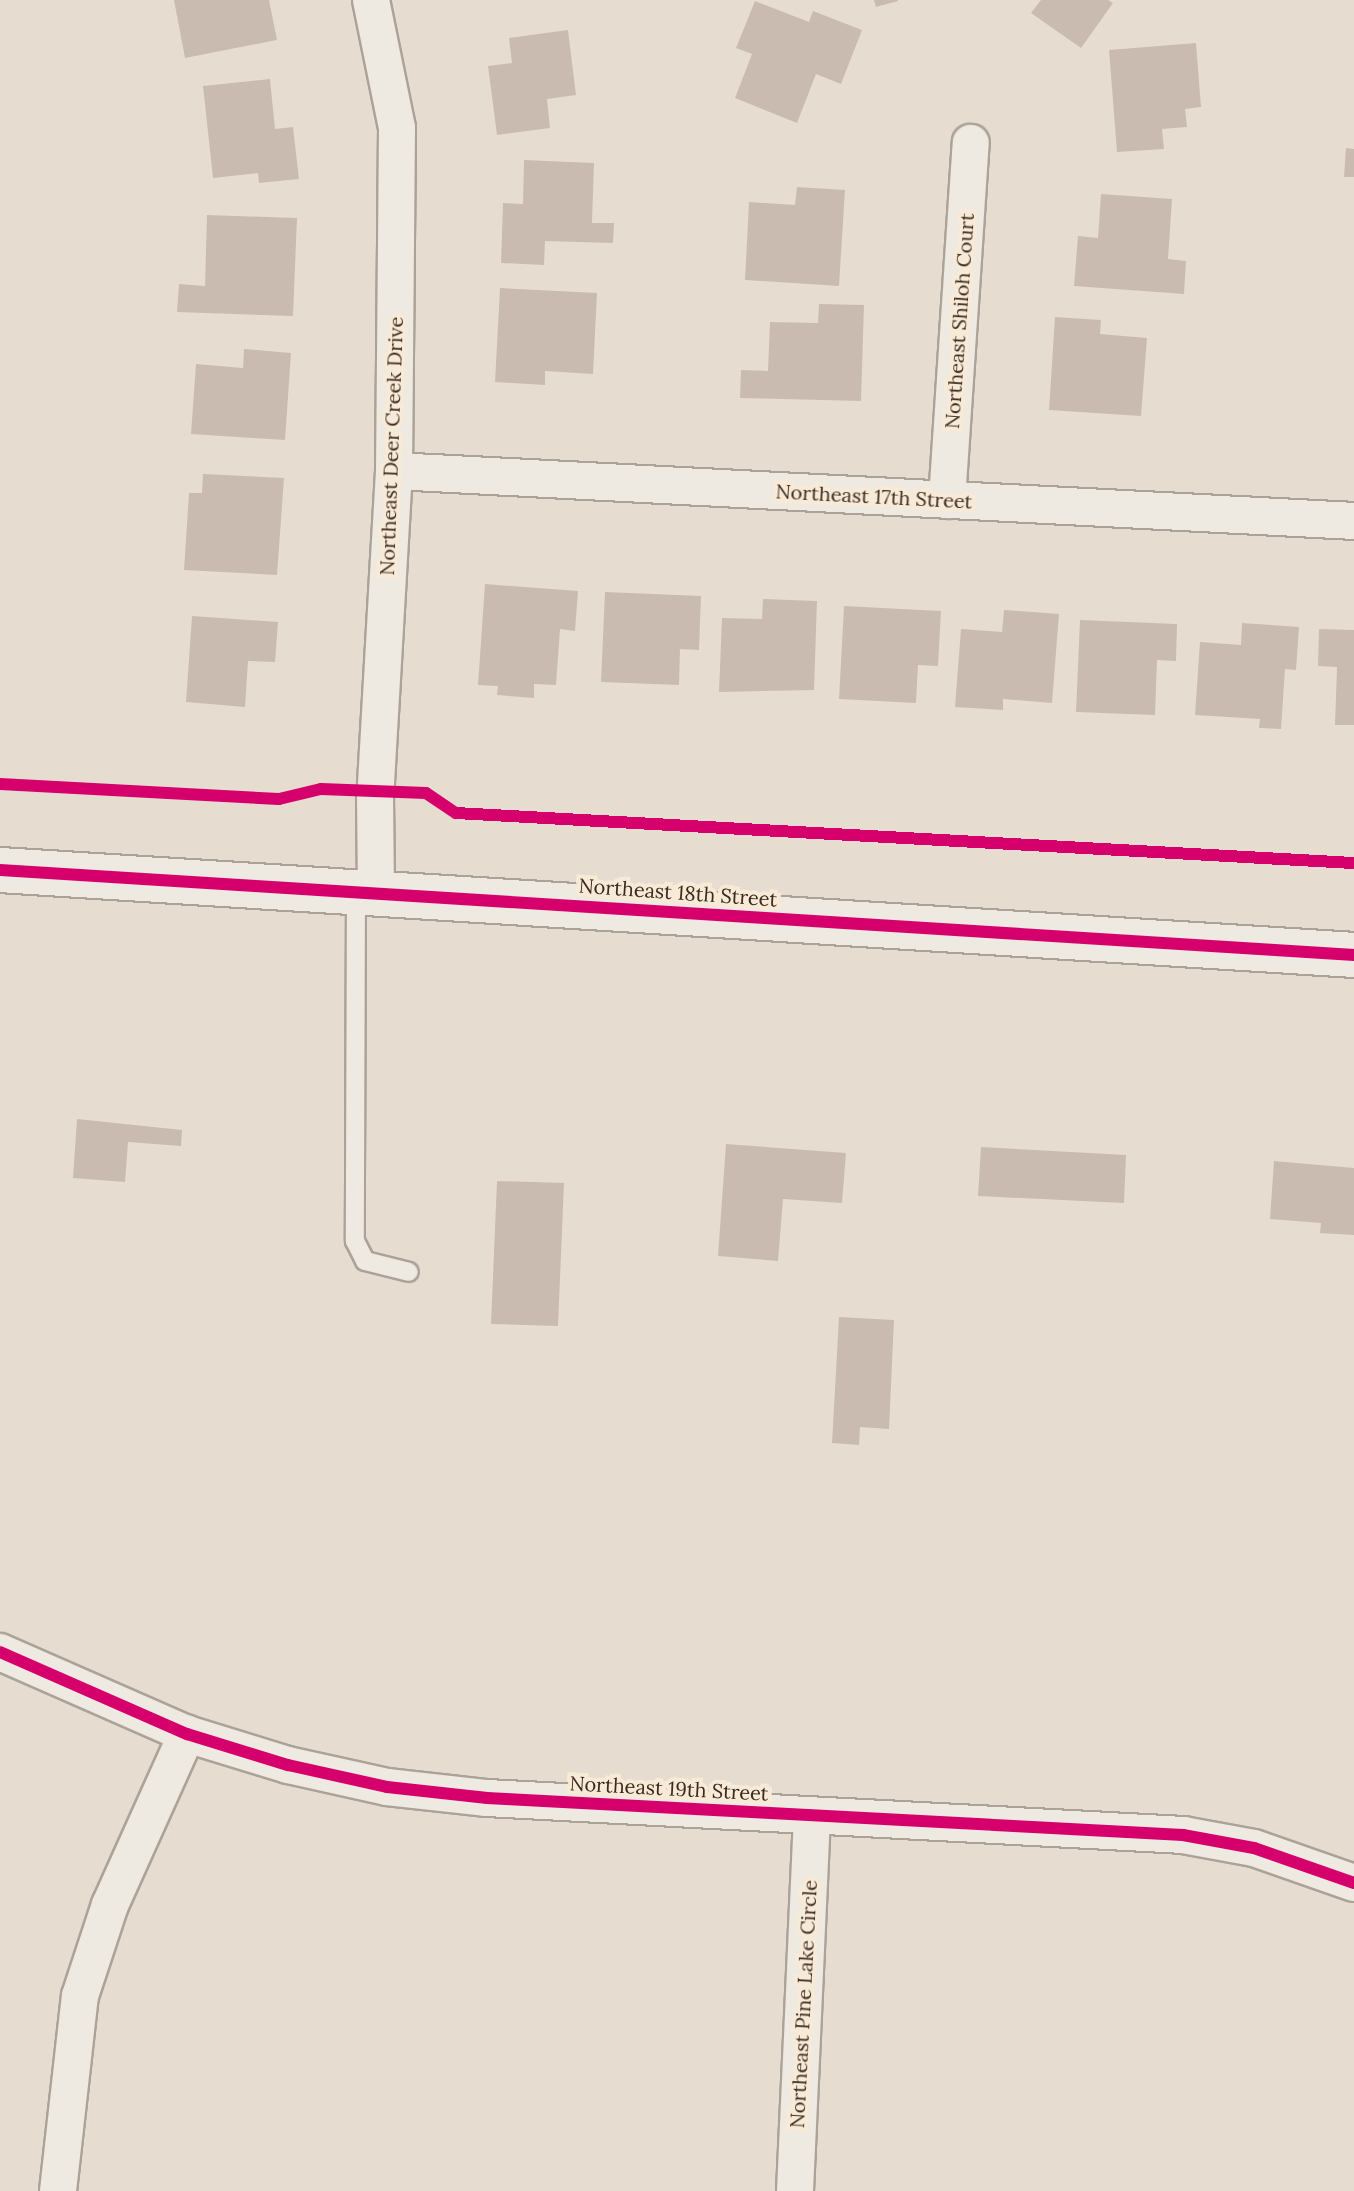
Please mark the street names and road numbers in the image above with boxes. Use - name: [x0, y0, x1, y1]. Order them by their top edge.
- street label: Northeast Shiloh Court: [939, 212, 979, 430]
- street label: Northeast Deer Creek Drive: [374, 316, 408, 576]
- street label: Northeast 17th Street: [775, 479, 973, 513]
- street label: Northeast 18th Street: [578, 873, 778, 911]
- street label: Northeast 19th Street: [569, 1771, 769, 1805]
- street label: Northeast Pine Lake Circle: [785, 1879, 821, 2129]

